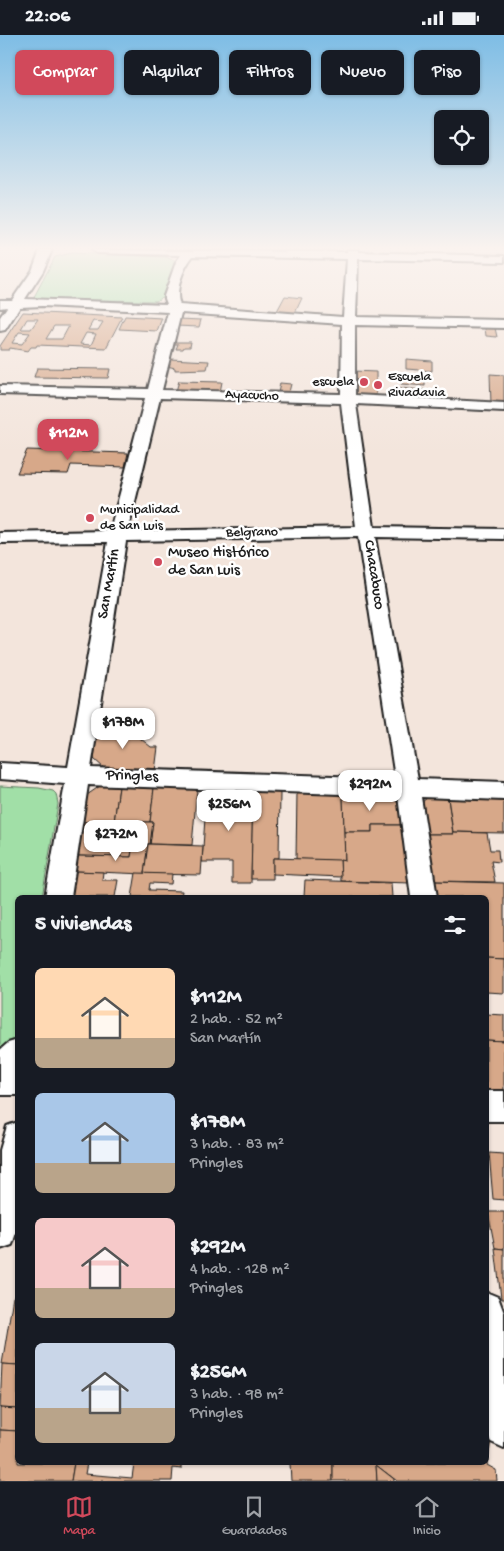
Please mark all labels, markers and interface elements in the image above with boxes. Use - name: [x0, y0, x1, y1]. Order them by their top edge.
- text: 22:06: [25, 6, 70, 29]
- chip: Comprar: [15, 50, 114, 95]
- chip: Alquilar: [124, 50, 219, 95]
- chip: Filtros: [229, 50, 311, 95]
- chip: Nuevo: [321, 50, 404, 95]
- chip: Piso: [414, 50, 480, 95]
- map controls: [434, 110, 489, 165]
- button: locate: [434, 110, 489, 165]
- place label: Escuela Rivadavia: [388, 369, 446, 402]
- place label: escuela: [312, 374, 355, 391]
- marker: escuela: [358, 376, 370, 388]
- marker: Escuela Rivadavia: [372, 379, 384, 391]
- street label: Ayacucho: [225, 387, 279, 405]
- pin: $112M: [33, 419, 103, 461]
- text: $112M: [48, 425, 88, 444]
- place label: Municipalidad de San Luis: [100, 502, 181, 535]
- marker: Municipalidad de San Luis: [84, 512, 96, 524]
- street label: Belgrano: [225, 524, 278, 542]
- street label: Chacabuco: [358, 539, 388, 611]
- place label: Museo Histórico de San Luis: [168, 544, 269, 581]
- street label: San Martín: [94, 547, 126, 621]
- marker: Museo Histórico de San Luis: [152, 556, 164, 568]
- pin: $178M: [88, 707, 158, 750]
- text: $178M: [102, 714, 144, 733]
- street label: Pringles: [105, 767, 160, 787]
- pin: $292M: [335, 769, 405, 812]
- text: $292M: [349, 776, 391, 795]
- pin: $256M: [194, 789, 264, 832]
- text: $256M: [208, 796, 250, 815]
- pin: $272M: [81, 819, 151, 862]
- text: $272M: [95, 826, 137, 845]
- icon: filters: [441, 911, 469, 939]
- text: 5 viviendas: [35, 913, 131, 938]
- text: $112M: [190, 986, 241, 1011]
- icon: home: [75, 988, 135, 1048]
- text: 2 hab. · 52 m²: [190, 1011, 283, 1030]
- text: San Martín: [190, 1030, 261, 1049]
- text: $178M: [190, 1111, 245, 1136]
- icon: home: [75, 1113, 135, 1173]
- text: 3 hab. · 83 m²: [190, 1136, 284, 1155]
- text: Pringles: [190, 1155, 242, 1174]
- text: $292M: [190, 1236, 245, 1261]
- icon: home: [75, 1238, 135, 1298]
- text: 4 hab. · 128 m²: [190, 1261, 289, 1280]
- text: Pringles: [190, 1280, 242, 1299]
- text: $256M: [190, 1361, 246, 1386]
- icon: home: [75, 1363, 135, 1423]
- text: 3 hab. · 98 m²: [190, 1386, 284, 1405]
- text: Pringles: [190, 1405, 242, 1424]
- tab: Mapa: [63, 1493, 95, 1540]
- tab: Guardados: [222, 1493, 286, 1540]
- tab: Inicio: [413, 1493, 441, 1540]

